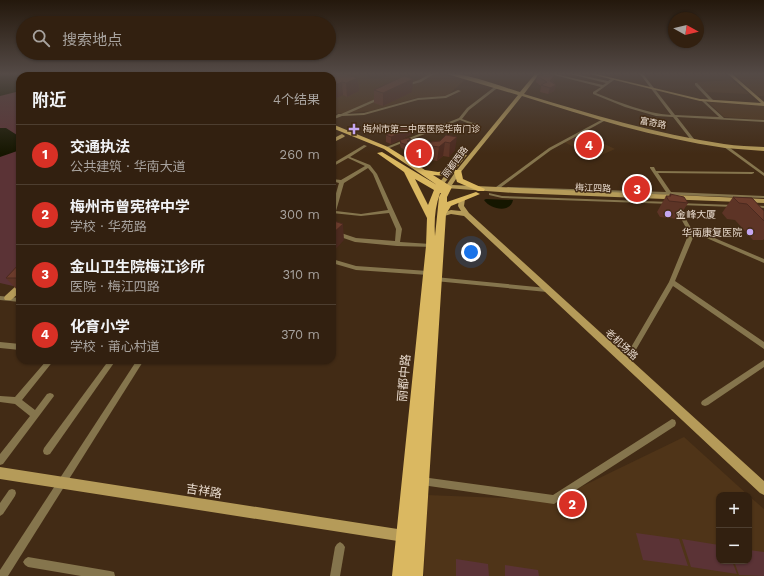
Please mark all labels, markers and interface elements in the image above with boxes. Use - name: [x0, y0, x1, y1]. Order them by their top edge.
- north arrow: [668, 12, 704, 48]
- search box: [16, 16, 336, 60]
- icon: search: [30, 27, 52, 49]
- text: 搜索地点: [62, 31, 122, 49]
- text: 附近: [32, 90, 66, 110]
- text: 4个结果: [273, 92, 320, 107]
- street label: 富奇路: [639, 115, 667, 131]
- marker: 梅州市第二中医医院华南门诊: [348, 123, 360, 135]
- place label: 梅州市第二中医医院华南门诊: [363, 123, 481, 134]
- pin: 4: [576, 130, 602, 160]
- text: 交通执法: [70, 138, 130, 156]
- pin: 1: [406, 138, 432, 168]
- street label: 丽都西路: [440, 145, 470, 179]
- text: 1: [42, 147, 48, 162]
- text: 260 m: [280, 147, 320, 162]
- text: 公共建筑 · 华南大道: [70, 159, 186, 174]
- pin: 3: [624, 174, 650, 204]
- street label: 梅江四路: [575, 182, 611, 194]
- text: 梅州市曾宪梓中学: [70, 198, 190, 216]
- text: 2: [41, 207, 49, 222]
- text: 300 m: [279, 207, 320, 222]
- marker: 金峰大厦: [663, 209, 673, 219]
- place label: 金峰大厦: [676, 209, 716, 220]
- text: 学校 · 华苑路: [70, 219, 147, 234]
- place label: 华南康复医院: [682, 227, 742, 238]
- marker: 华南康复医院: [745, 227, 755, 237]
- your location: [461, 242, 481, 262]
- text: 金山卫生院梅江诊所: [70, 258, 205, 276]
- text: 3: [41, 267, 49, 282]
- text: 310 m: [282, 267, 320, 282]
- text: 医院 · 梅江四路: [70, 279, 160, 294]
- text: 化育小学: [70, 318, 130, 336]
- text: 4: [41, 327, 49, 342]
- text: 370 m: [281, 327, 320, 342]
- street label: 老机场路: [603, 327, 640, 362]
- text: 学校 · 莆心村道: [70, 339, 160, 354]
- street label: 丽都中路: [395, 353, 413, 403]
- street label: 吉祥路: [185, 481, 223, 501]
- pin: 2: [559, 489, 585, 519]
- map controls: [716, 492, 752, 564]
- button: +: [716, 492, 752, 528]
- button: −: [716, 528, 752, 564]

